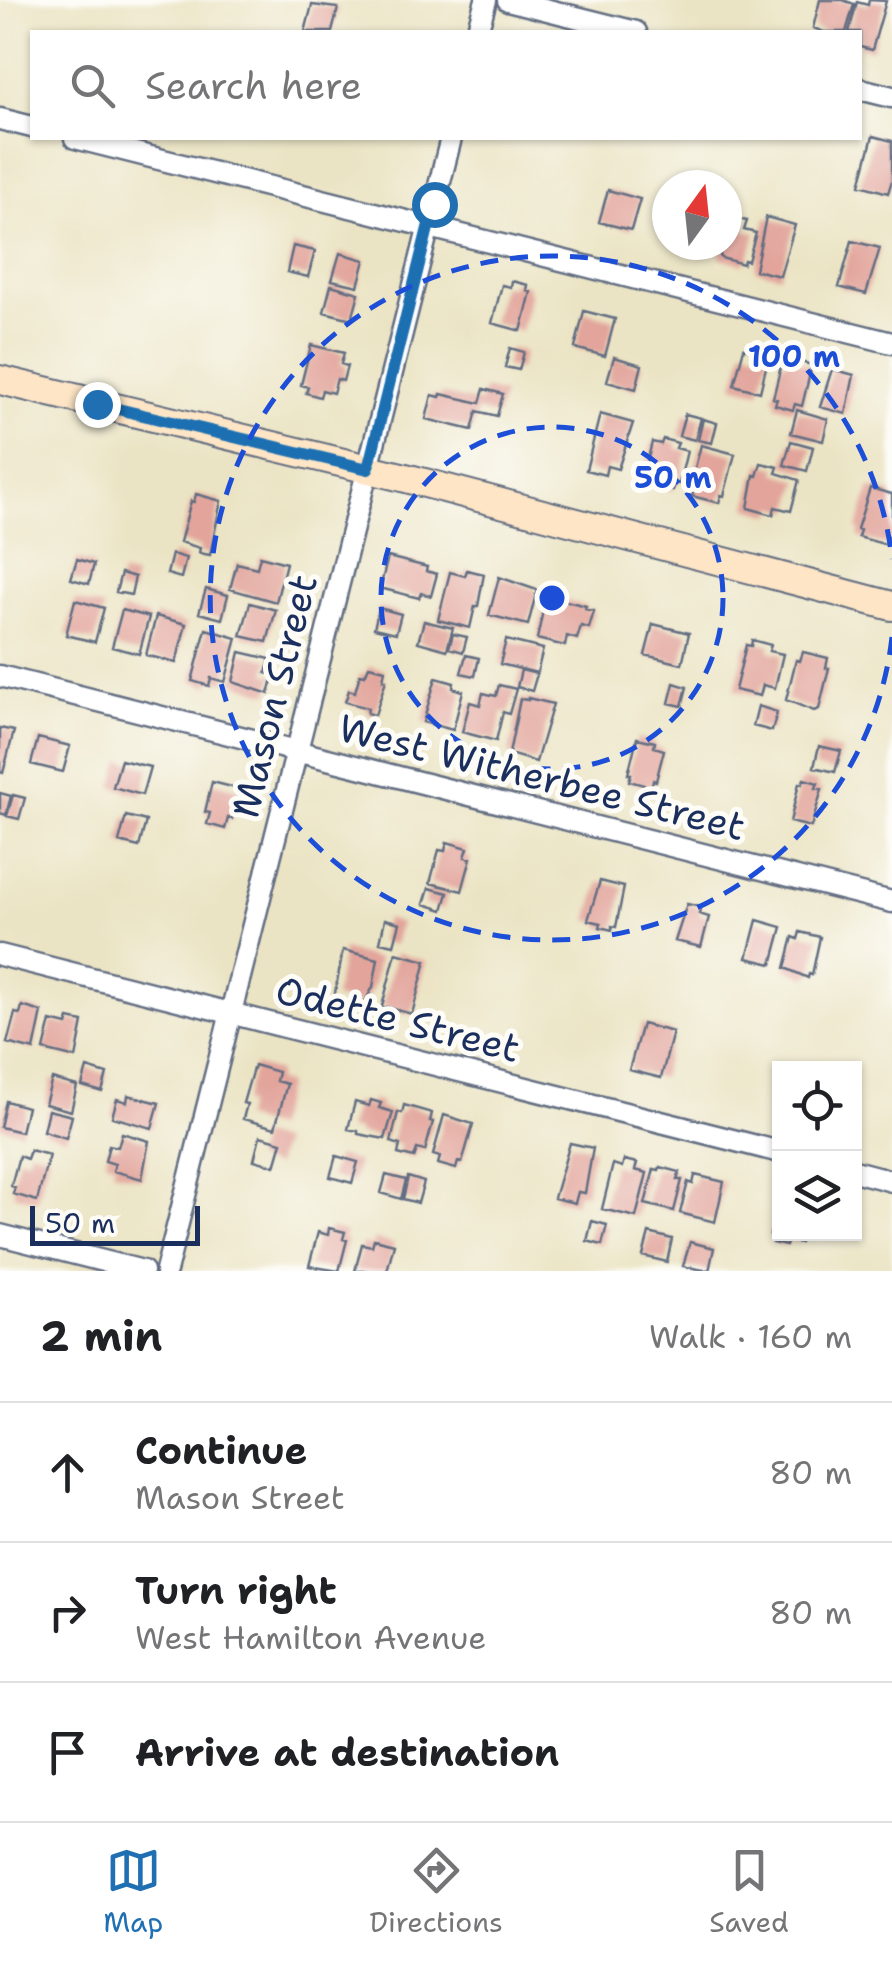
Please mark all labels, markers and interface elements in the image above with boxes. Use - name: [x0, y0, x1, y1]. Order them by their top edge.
- search box: [30, 30, 862, 140]
- icon: search: [65, 58, 120, 113]
- text: Search here: [145, 60, 362, 111]
- north arrow: [652, 170, 742, 260]
- route start: [412, 182, 458, 228]
- text: 100 m: [748, 336, 840, 377]
- route end: [75, 382, 121, 428]
- text: 50 m: [634, 457, 712, 498]
- street label: Mason Street: [219, 569, 329, 823]
- centre of rings: [534, 580, 570, 616]
- street label: West Witherbee Street: [334, 702, 750, 852]
- street label: Odette Street: [271, 964, 525, 1074]
- map controls: [772, 1061, 862, 1241]
- button: locate: [772, 1061, 862, 1151]
- button: layers: [772, 1151, 862, 1241]
- scale bar: [30, 1201, 200, 1246]
- text: 50 m: [45, 1204, 115, 1242]
- text: 2 min: [40, 1308, 162, 1364]
- text: Walk · 160 m: [649, 1315, 852, 1358]
- text: Continue: [135, 1425, 307, 1476]
- icon: ahead: [40, 1445, 95, 1500]
- text: 80 m: [769, 1451, 852, 1494]
- text: Mason Street: [135, 1476, 345, 1519]
- text: Turn right: [135, 1565, 337, 1616]
- icon: right: [40, 1585, 95, 1640]
- text: 80 m: [769, 1591, 852, 1634]
- text: West Hamilton Avenue: [135, 1616, 486, 1659]
- icon: arrive: [40, 1725, 95, 1780]
- text: Arrive at destination: [135, 1727, 559, 1778]
- tab: Map: [103, 1843, 163, 1941]
- tab: Directions: [370, 1843, 503, 1941]
- tab: Saved: [709, 1843, 789, 1941]

